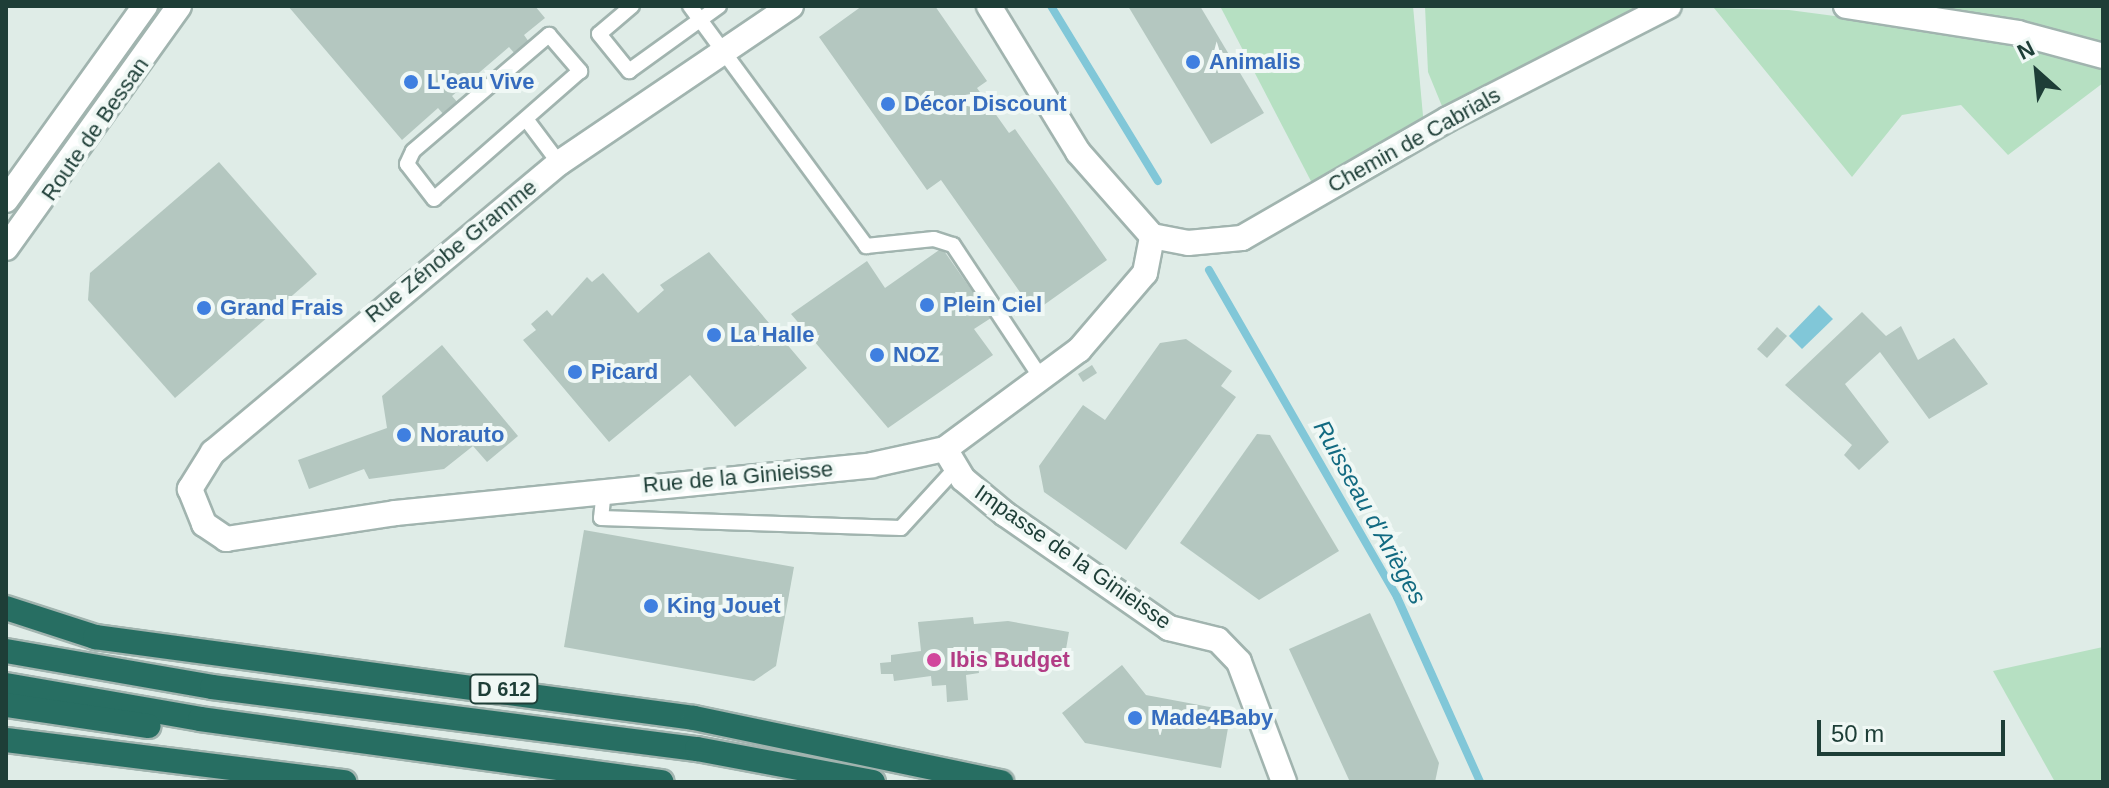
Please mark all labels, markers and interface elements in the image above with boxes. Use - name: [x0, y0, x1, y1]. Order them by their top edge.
- north arrow: [1997, 32, 2077, 112]
- text: N: [2013, 35, 2039, 65]
- place label: Animalis: [1209, 49, 1301, 75]
- street label: Route de Bessan: [36, 52, 154, 206]
- marker: Animalis: [1184, 53, 1202, 71]
- place label: L'eau Vive: [427, 69, 535, 95]
- marker: L'eau Vive: [402, 73, 420, 91]
- street label: Chemin de Cabrials: [1323, 82, 1505, 198]
- place label: Décor Discount: [904, 91, 1067, 117]
- marker: Décor Discount: [879, 95, 897, 113]
- street label: Rue Zénobe Gramme: [360, 174, 542, 328]
- place label: Plein Ciel: [943, 292, 1042, 318]
- place label: Grand Frais: [220, 295, 343, 321]
- marker: Plein Ciel: [918, 296, 936, 314]
- marker: Grand Frais: [195, 299, 213, 317]
- place label: La Halle: [730, 322, 814, 348]
- marker: La Halle: [705, 326, 723, 344]
- place label: NOZ: [893, 342, 939, 368]
- marker: NOZ: [868, 346, 886, 364]
- place label: Picard: [591, 359, 658, 385]
- marker: Picard: [566, 363, 584, 381]
- water label: Ruisseau d'Arièges: [1307, 415, 1433, 609]
- place label: Norauto: [420, 422, 504, 448]
- marker: Norauto: [395, 426, 413, 444]
- street label: Rue de la Ginieisse: [642, 456, 834, 498]
- street label: Impasse de la Ginieisse: [970, 479, 1176, 635]
- place label: King Jouet: [667, 593, 781, 619]
- marker: King Jouet: [642, 597, 660, 615]
- place label: Ibis Budget: [950, 647, 1070, 673]
- marker: Ibis Budget: [925, 651, 943, 669]
- road number: D 612: [468, 673, 540, 705]
- scale bar: [1821, 704, 2009, 754]
- place label: Made4Baby: [1151, 705, 1273, 731]
- marker: Made4Baby: [1126, 709, 1144, 727]
- text: 50 m: [1831, 720, 1884, 747]

